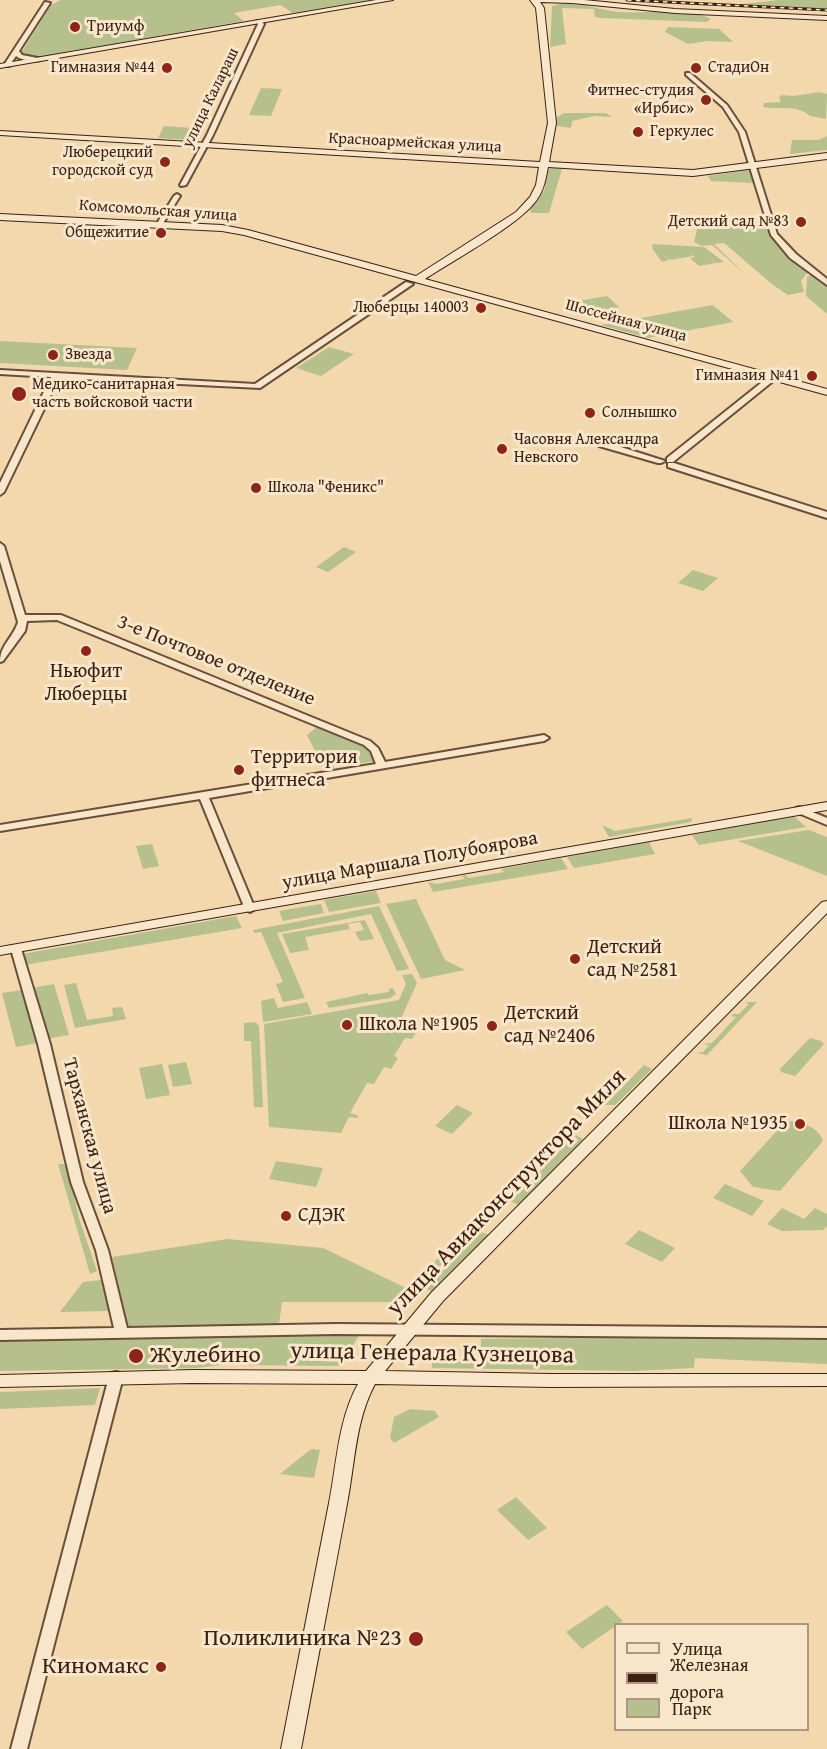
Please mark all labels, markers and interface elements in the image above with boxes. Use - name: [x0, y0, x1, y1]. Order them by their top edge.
- place label: Триумф: [87, 17, 144, 37]
- marker: Триумф: [68, 20, 82, 34]
- street label: улица Калараш: [178, 45, 244, 151]
- place label: Гимназия №44: [51, 58, 155, 78]
- place label: СтадиОн: [708, 58, 769, 78]
- marker: Гимназия №44: [160, 61, 174, 75]
- marker: СтадиОн: [689, 61, 703, 75]
- place label: Фитнес-студия «Ирбис»: [588, 81, 694, 119]
- marker: Фитнес-студия «Ирбис»: [699, 93, 713, 107]
- place label: Геркулес: [650, 122, 714, 142]
- marker: Геркулес: [631, 125, 645, 139]
- street label: Красноармейская улица: [328, 129, 502, 157]
- place label: Люберецкий городской суд: [52, 143, 153, 181]
- marker: Люберецкий городской суд: [158, 155, 172, 169]
- street label: Комсомольская улица: [78, 196, 238, 226]
- place label: Детский сад №83: [668, 212, 789, 232]
- marker: Детский сад №83: [794, 215, 808, 229]
- place label: Общежитие: [65, 223, 149, 243]
- marker: Общежитие: [154, 226, 168, 240]
- street label: Шоссейная улица: [563, 296, 689, 346]
- place label: Люберцы 140003: [353, 298, 469, 318]
- marker: Люберцы 140003: [474, 301, 488, 315]
- place label: Звезда: [65, 345, 112, 365]
- marker: Звезда: [46, 348, 60, 362]
- place label: Гимназия №41: [696, 366, 800, 386]
- marker: Гимназия №41: [805, 369, 819, 383]
- place label: Медико-санитарная часть войсковой части: [32, 375, 193, 413]
- marker: Медико-санитарная часть войсковой части: [10, 385, 28, 403]
- place label: Солнышко: [602, 403, 677, 423]
- marker: Солнышко: [583, 406, 597, 420]
- place label: Часовня Александра Невского: [514, 430, 659, 468]
- marker: Часовня Александра Невского: [495, 442, 509, 456]
- place label: Школа "Феникс": [268, 478, 384, 498]
- marker: Школа "Феникс": [249, 481, 263, 495]
- street label: 3-е Почтовое отделение: [114, 610, 318, 712]
- marker: Ньюфит Люберцы: [79, 644, 93, 658]
- place label: Ньюфит Люберцы: [45, 660, 127, 707]
- place label: Территория фитнеса: [251, 746, 358, 793]
- marker: Территория фитнеса: [232, 763, 246, 777]
- street label: улица Маршала Полубоярова: [280, 827, 540, 895]
- place label: Детский сад №2581: [587, 936, 678, 983]
- marker: Детский сад №2581: [568, 952, 582, 966]
- place label: Детский сад №2406: [504, 1002, 595, 1049]
- place label: Школа №1905: [359, 1013, 479, 1037]
- marker: Школа №1905: [340, 1018, 354, 1032]
- marker: Детский сад №2406: [485, 1019, 499, 1033]
- street label: Тарханская улица: [57, 1056, 121, 1216]
- street label: улица Авиаконструктора Миля: [381, 1063, 633, 1323]
- place label: Школа №1935: [668, 1112, 788, 1136]
- marker: Школа №1935: [793, 1117, 807, 1131]
- place label: СДЭК: [298, 1204, 345, 1228]
- marker: СДЭК: [279, 1209, 293, 1223]
- street label: улица Генерала Кузнецова: [290, 1337, 574, 1371]
- place label: Жулебино: [150, 1342, 261, 1370]
- marker: Жулебино: [127, 1347, 145, 1365]
- legend: [614, 1623, 809, 1731]
- place label: Поликлиника №23: [204, 1625, 402, 1653]
- marker: Поликлиника №23: [407, 1630, 425, 1648]
- text: Улица: [672, 1635, 722, 1662]
- text: Железная дорога: [670, 1651, 749, 1705]
- place label: Киномакс: [42, 1653, 149, 1681]
- marker: Киномакс: [154, 1660, 168, 1674]
- text: Парк: [672, 1695, 711, 1722]

